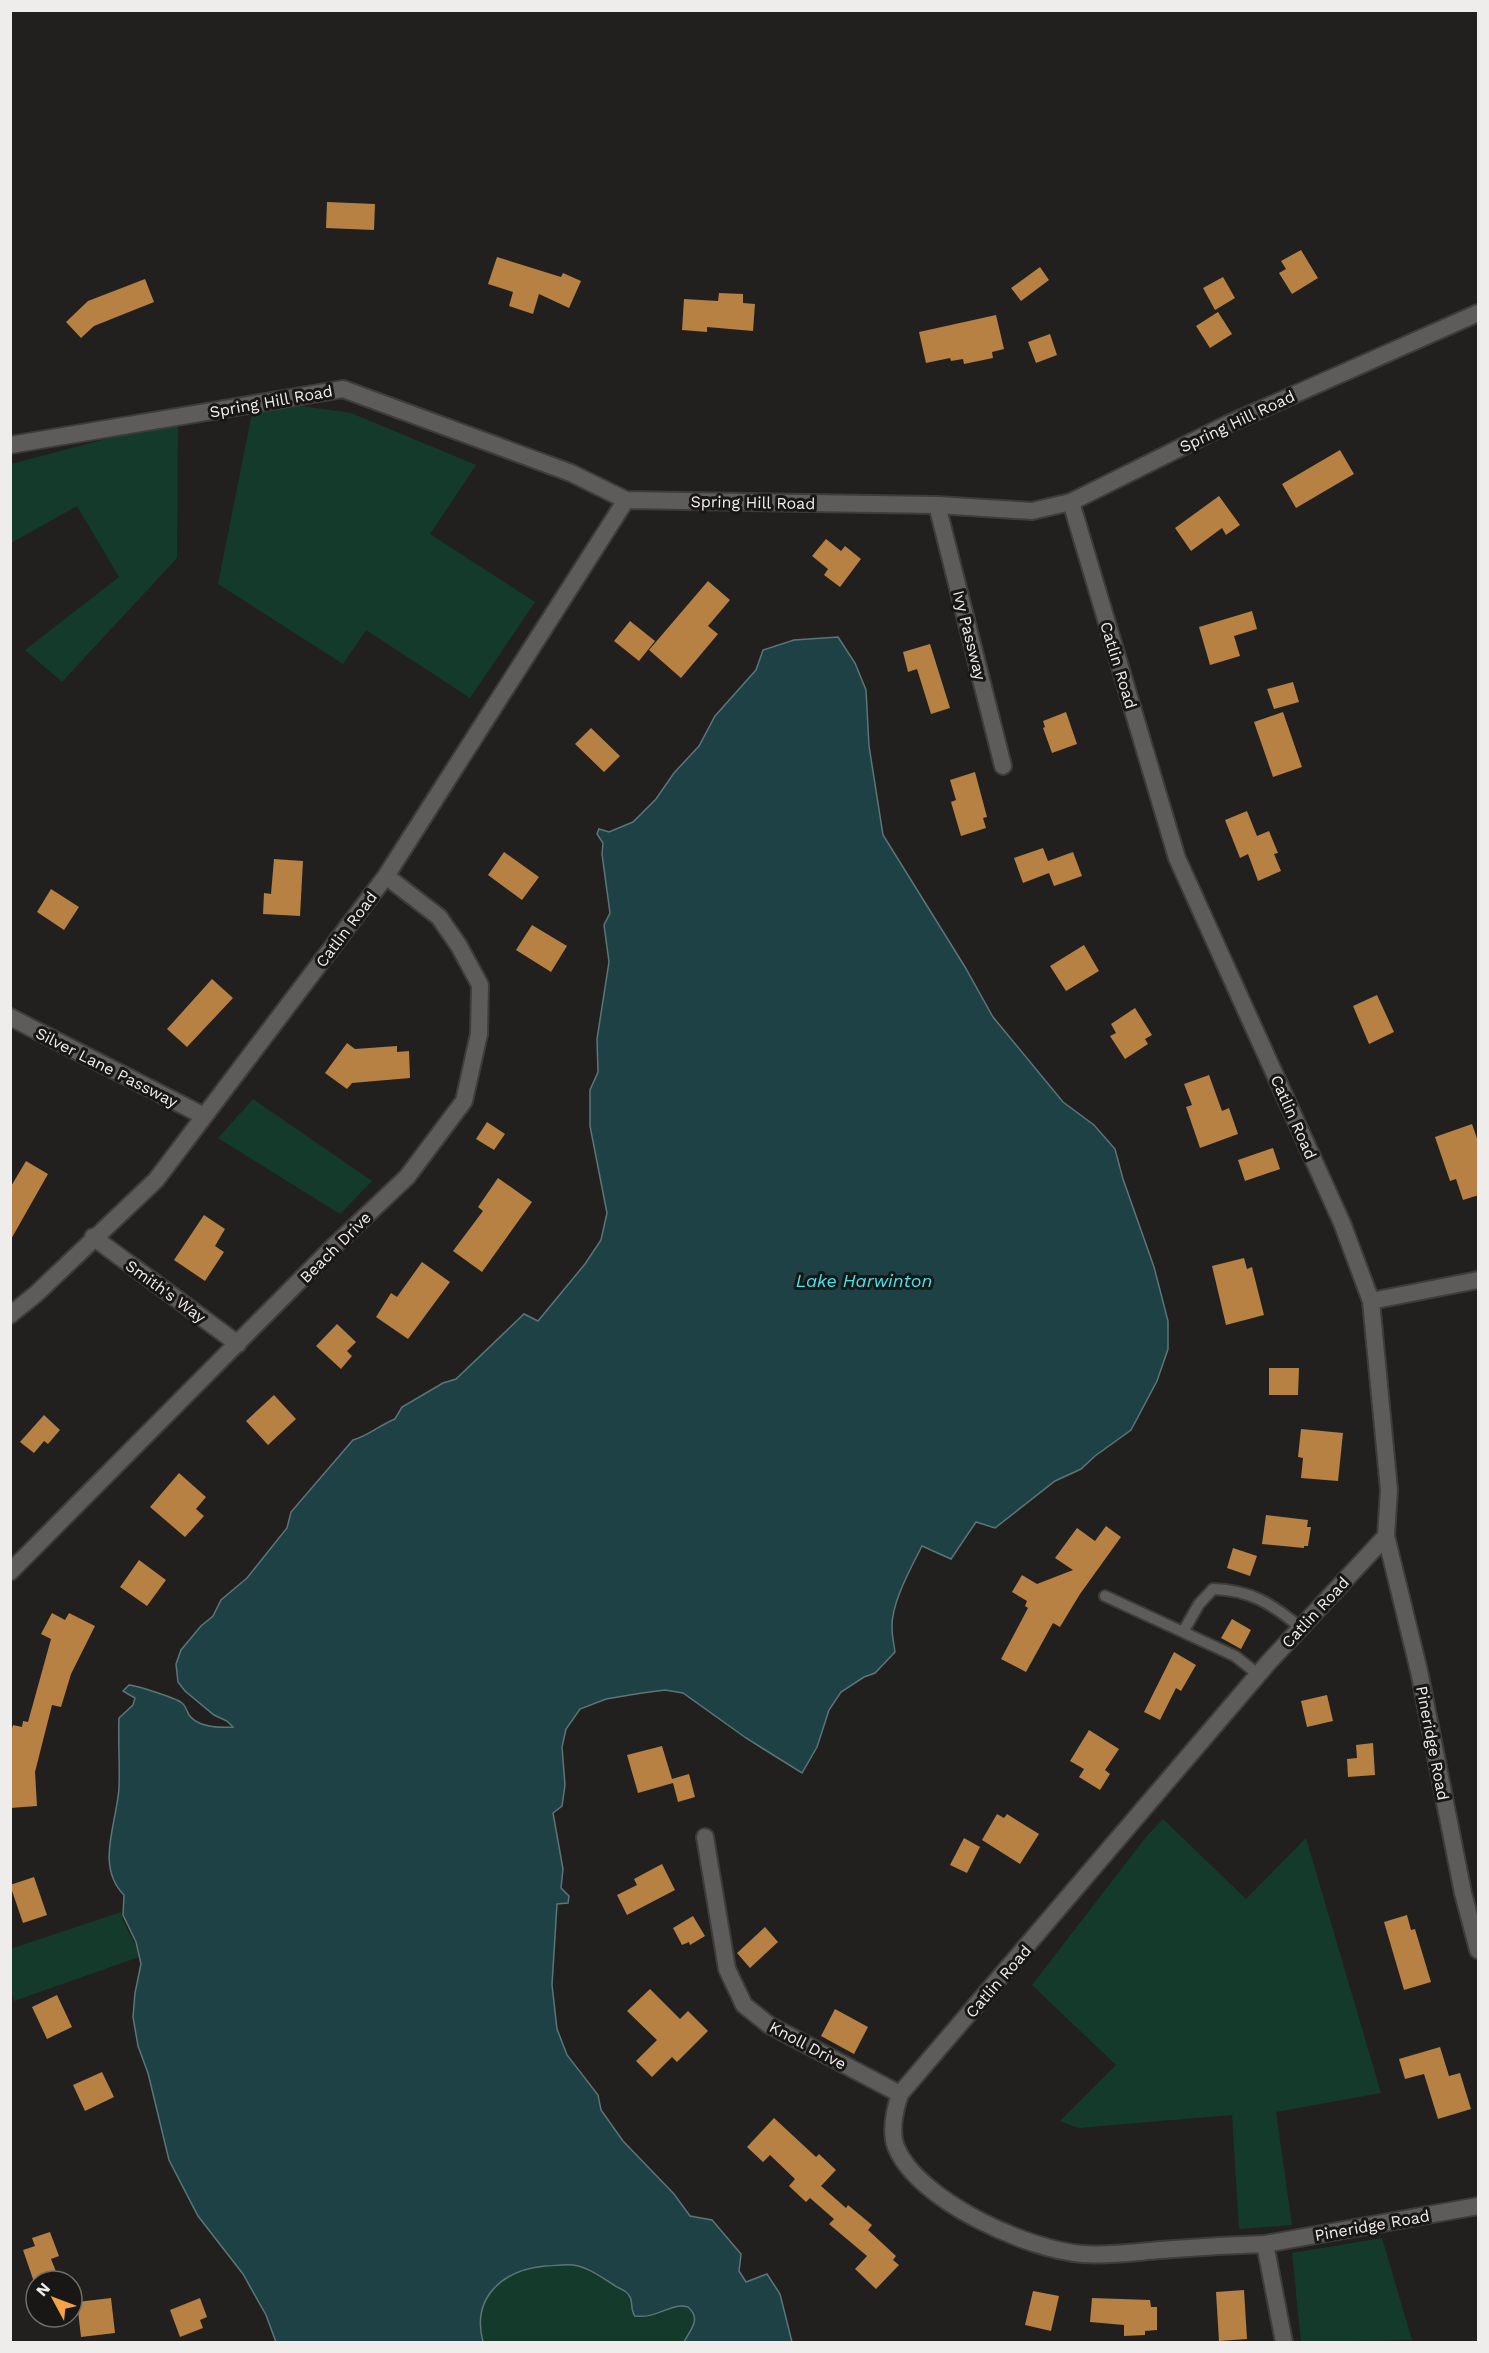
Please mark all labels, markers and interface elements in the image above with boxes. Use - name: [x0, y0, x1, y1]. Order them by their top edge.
- street label: Spring Hill Road: [208, 381, 334, 422]
- street label: Spring Hill Road: [1177, 387, 1298, 456]
- street label: Spring Hill Road: [691, 492, 815, 513]
- street label: Ivy Passway: [949, 588, 990, 683]
- street label: Catlin Road: [1096, 619, 1141, 711]
- street label: Catlin Road: [312, 888, 381, 971]
- street label: Silver Lane Passway: [33, 1023, 182, 1112]
- street label: Catlin Road: [1267, 1072, 1321, 1162]
- street label: Beach Drive: [296, 1208, 375, 1287]
- street label: Smith's Way: [122, 1256, 210, 1327]
- water label: Lake Harwinton: [796, 1270, 932, 1291]
- street label: Catlin Road: [1278, 1573, 1353, 1652]
- street label: Pineridge Road: [1412, 1684, 1453, 1802]
- street label: Catlin Road: [962, 1941, 1035, 2022]
- street label: Knoll Drive: [766, 2017, 850, 2074]
- street label: Pineridge Road: [1313, 2206, 1431, 2245]
- north arrow: [24, 2269, 84, 2329]
- text: N: [32, 2279, 54, 2300]

